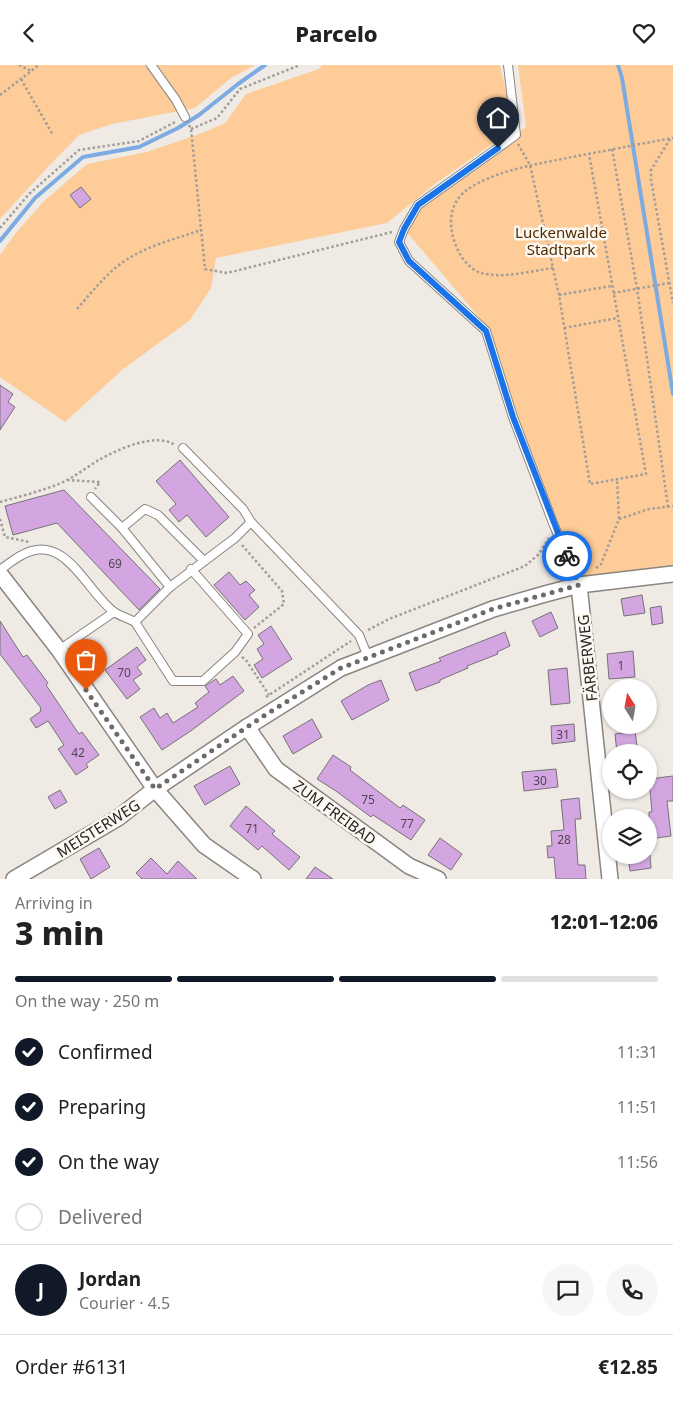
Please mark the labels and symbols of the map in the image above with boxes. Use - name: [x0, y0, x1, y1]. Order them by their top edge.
- pin: [477, 97, 519, 148]
- park label: Luckenwalde Stadtpark: [515, 222, 607, 259]
- courier: [542, 531, 592, 581]
- house number: 69: [108, 555, 122, 572]
- street label: FÄRBERWEG: [573, 614, 601, 702]
- pin: [65, 639, 107, 690]
- house number: 1: [618, 657, 624, 674]
- house number: 70: [117, 664, 131, 681]
- north arrow: [602, 679, 658, 734]
- house number: 31: [556, 726, 570, 743]
- house number: 42: [71, 744, 85, 761]
- house number: 30: [533, 772, 547, 789]
- street label: ZUM FREIBAD: [290, 775, 381, 849]
- house number: 75: [361, 791, 375, 808]
- street label: MEISTERWEG: [53, 794, 143, 862]
- house number: 77: [400, 815, 414, 832]
- house number: 71: [245, 820, 259, 837]
- house number: 28: [557, 831, 571, 848]

